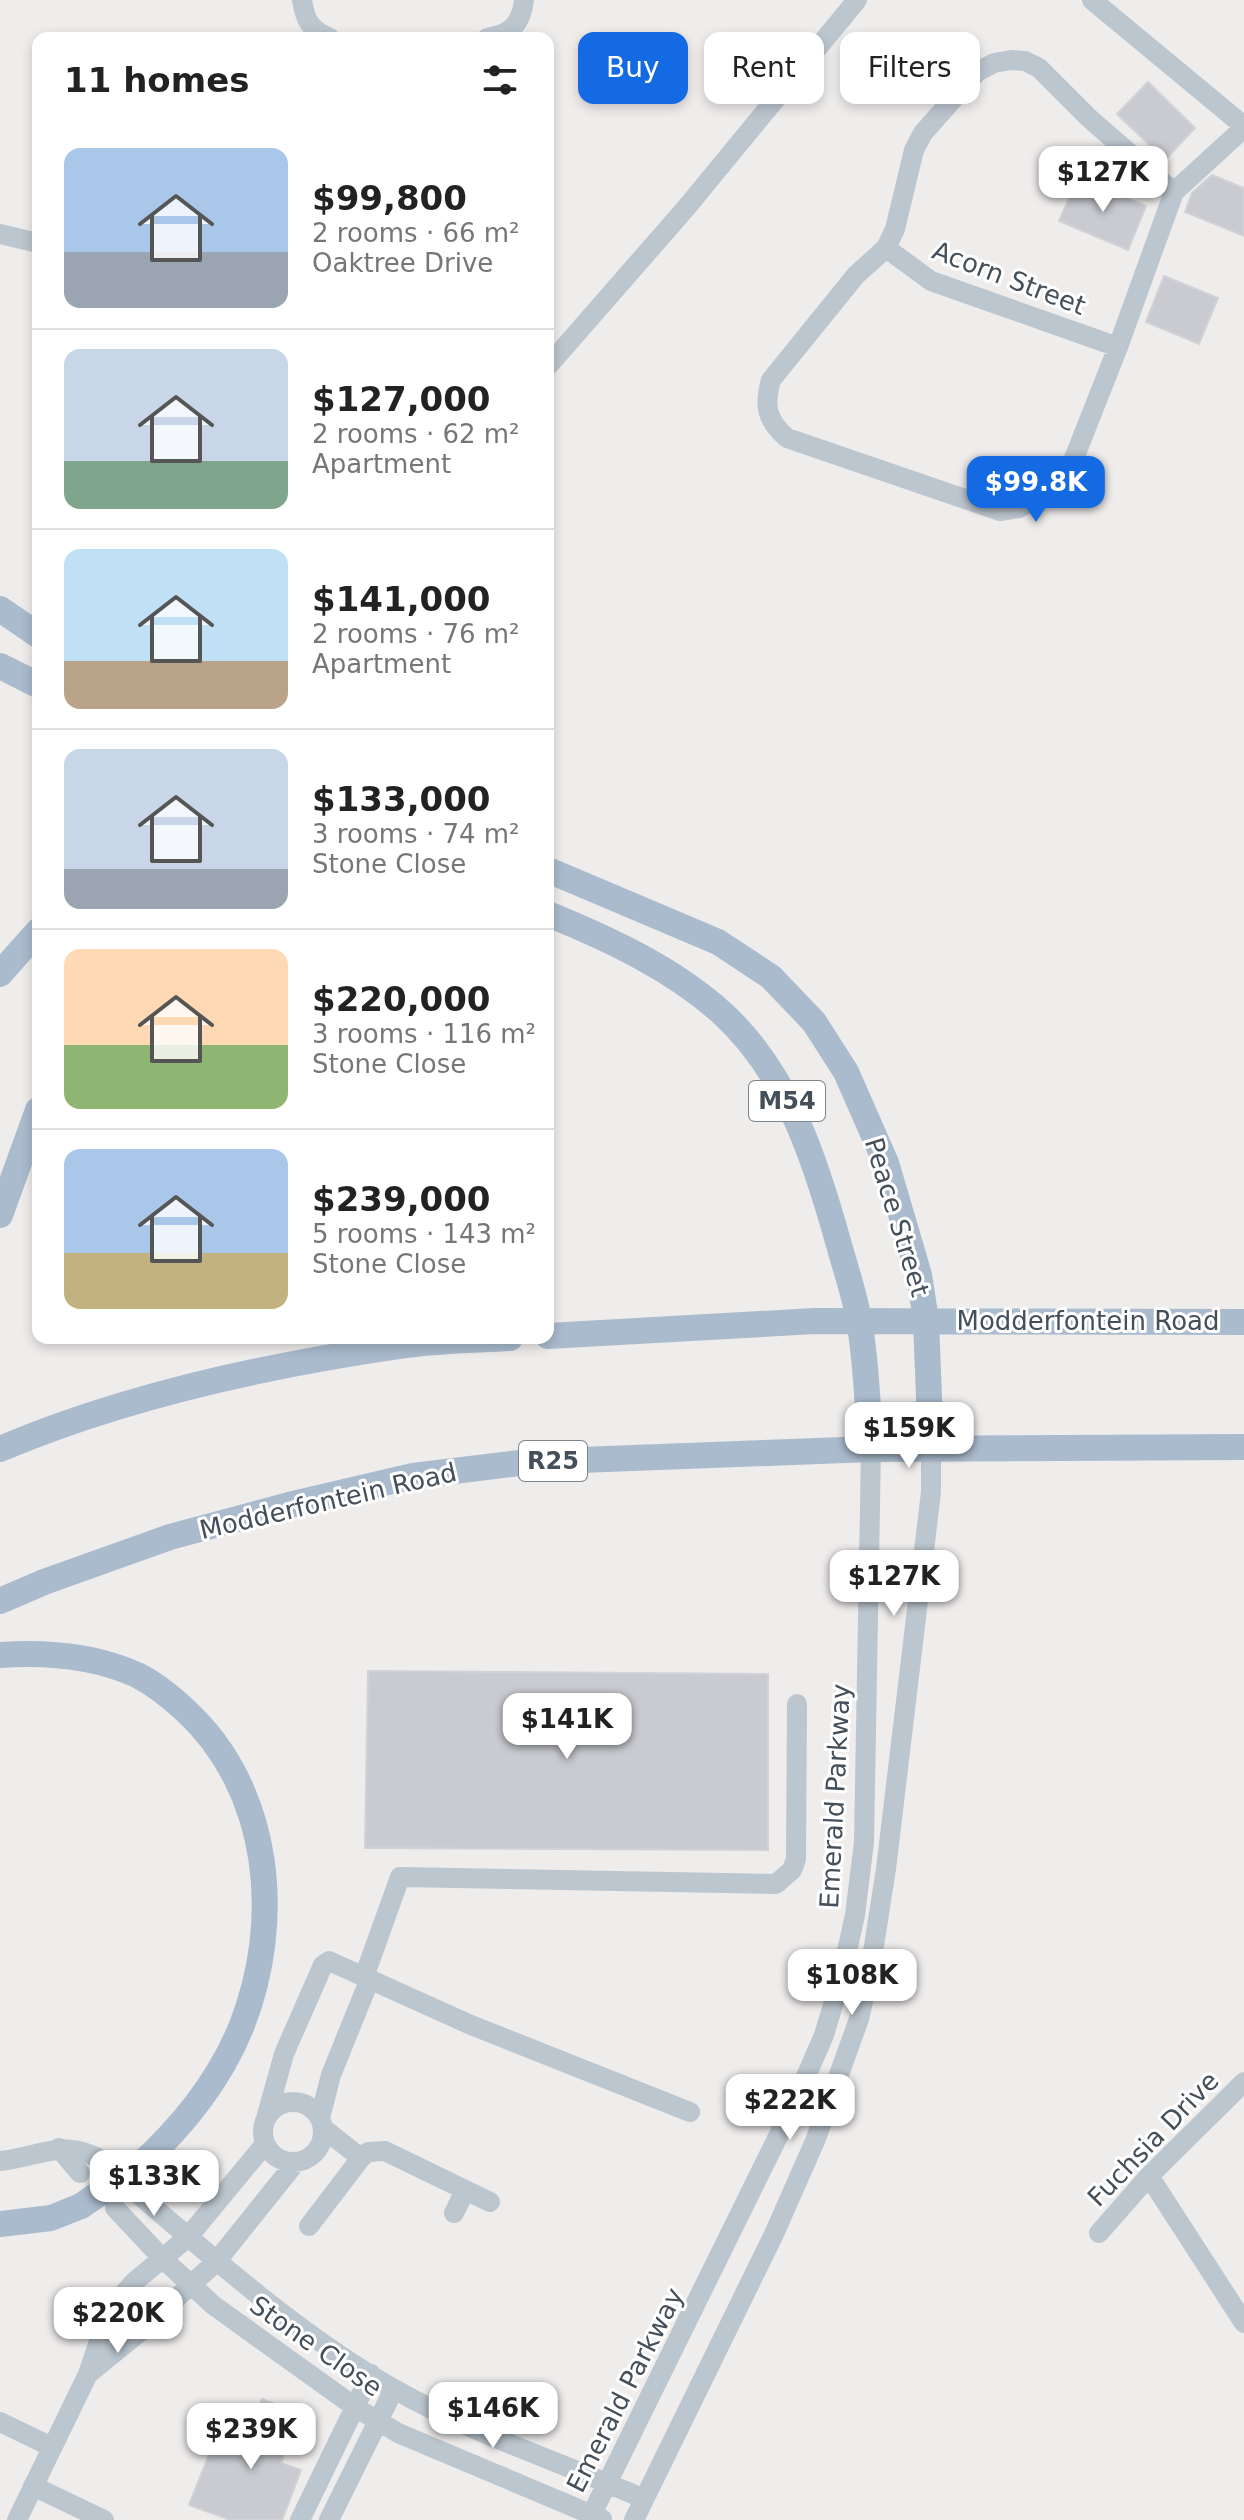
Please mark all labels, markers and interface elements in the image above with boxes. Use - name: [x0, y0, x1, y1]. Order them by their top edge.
- chip: Buy: [578, 32, 688, 104]
- chip: Rent: [704, 32, 824, 104]
- chip: Filters: [840, 32, 980, 104]
- icon: filters: [478, 58, 522, 102]
- text: 11 homes: [64, 60, 249, 100]
- pin: $127K: [1047, 146, 1159, 214]
- text: $127K: [1057, 157, 1149, 187]
- text: $99,800: [312, 178, 467, 218]
- icon: home: [128, 180, 224, 276]
- text: 2 rooms · 66 m²: [312, 218, 520, 248]
- street label: Acorn Street: [928, 235, 1090, 321]
- text: Oaktree Drive: [312, 248, 493, 278]
- text: $127,000: [312, 379, 491, 419]
- icon: home: [128, 381, 224, 477]
- text: 2 rooms · 62 m²: [312, 419, 520, 449]
- text: Apartment: [312, 449, 451, 479]
- pin: $99.8K: [971, 456, 1101, 524]
- text: $99.8K: [985, 467, 1087, 497]
- text: $141,000: [312, 579, 491, 619]
- icon: home: [128, 581, 224, 677]
- text: 2 rooms · 76 m²: [312, 619, 520, 649]
- text: Apartment: [312, 649, 451, 679]
- text: $133,000: [312, 779, 491, 819]
- icon: home: [128, 781, 224, 877]
- text: 3 rooms · 74 m²: [312, 819, 520, 849]
- text: Stone Close: [312, 849, 466, 879]
- text: $220,000: [312, 979, 491, 1019]
- icon: home: [128, 981, 224, 1077]
- text: 3 rooms · 116 m²: [312, 1019, 536, 1049]
- text: Stone Close: [312, 1049, 466, 1079]
- road number: M54: [749, 1081, 825, 1121]
- street label: Peace Street: [859, 1134, 935, 1300]
- text: $239,000: [312, 1179, 491, 1219]
- icon: home: [128, 1181, 224, 1277]
- text: 5 rooms · 143 m²: [312, 1219, 536, 1249]
- text: Stone Close: [312, 1249, 466, 1279]
- street label: Modderfontein Road: [957, 1306, 1219, 1336]
- pin: $159K: [853, 1402, 965, 1470]
- text: $159K: [863, 1413, 955, 1443]
- road number: R25: [519, 1441, 587, 1481]
- street label: Modderfontein Road: [197, 1457, 459, 1545]
- pin: $127K: [838, 1550, 950, 1618]
- text: $127K: [848, 1561, 940, 1591]
- street label: Emerald Parkway: [814, 1683, 856, 1909]
- pin: $141K: [511, 1693, 623, 1761]
- text: $141K: [521, 1704, 613, 1734]
- pin: $108K: [796, 1949, 908, 2017]
- text: $108K: [806, 1960, 898, 1990]
- street label: Fuchsia Drive: [1081, 2066, 1225, 2212]
- pin: $222K: [734, 2074, 846, 2142]
- text: $222K: [744, 2085, 836, 2115]
- pin: $133K: [98, 2150, 210, 2218]
- text: $133K: [108, 2161, 200, 2191]
- street label: Emerald Parkway: [561, 2283, 689, 2497]
- pin: $220K: [62, 2287, 174, 2355]
- street label: Stone Close: [244, 2289, 388, 2403]
- text: $220K: [72, 2298, 164, 2328]
- pin: $146K: [437, 2382, 549, 2450]
- text: $146K: [447, 2393, 539, 2423]
- pin: $239K: [195, 2403, 307, 2471]
- text: $239K: [205, 2414, 297, 2444]

